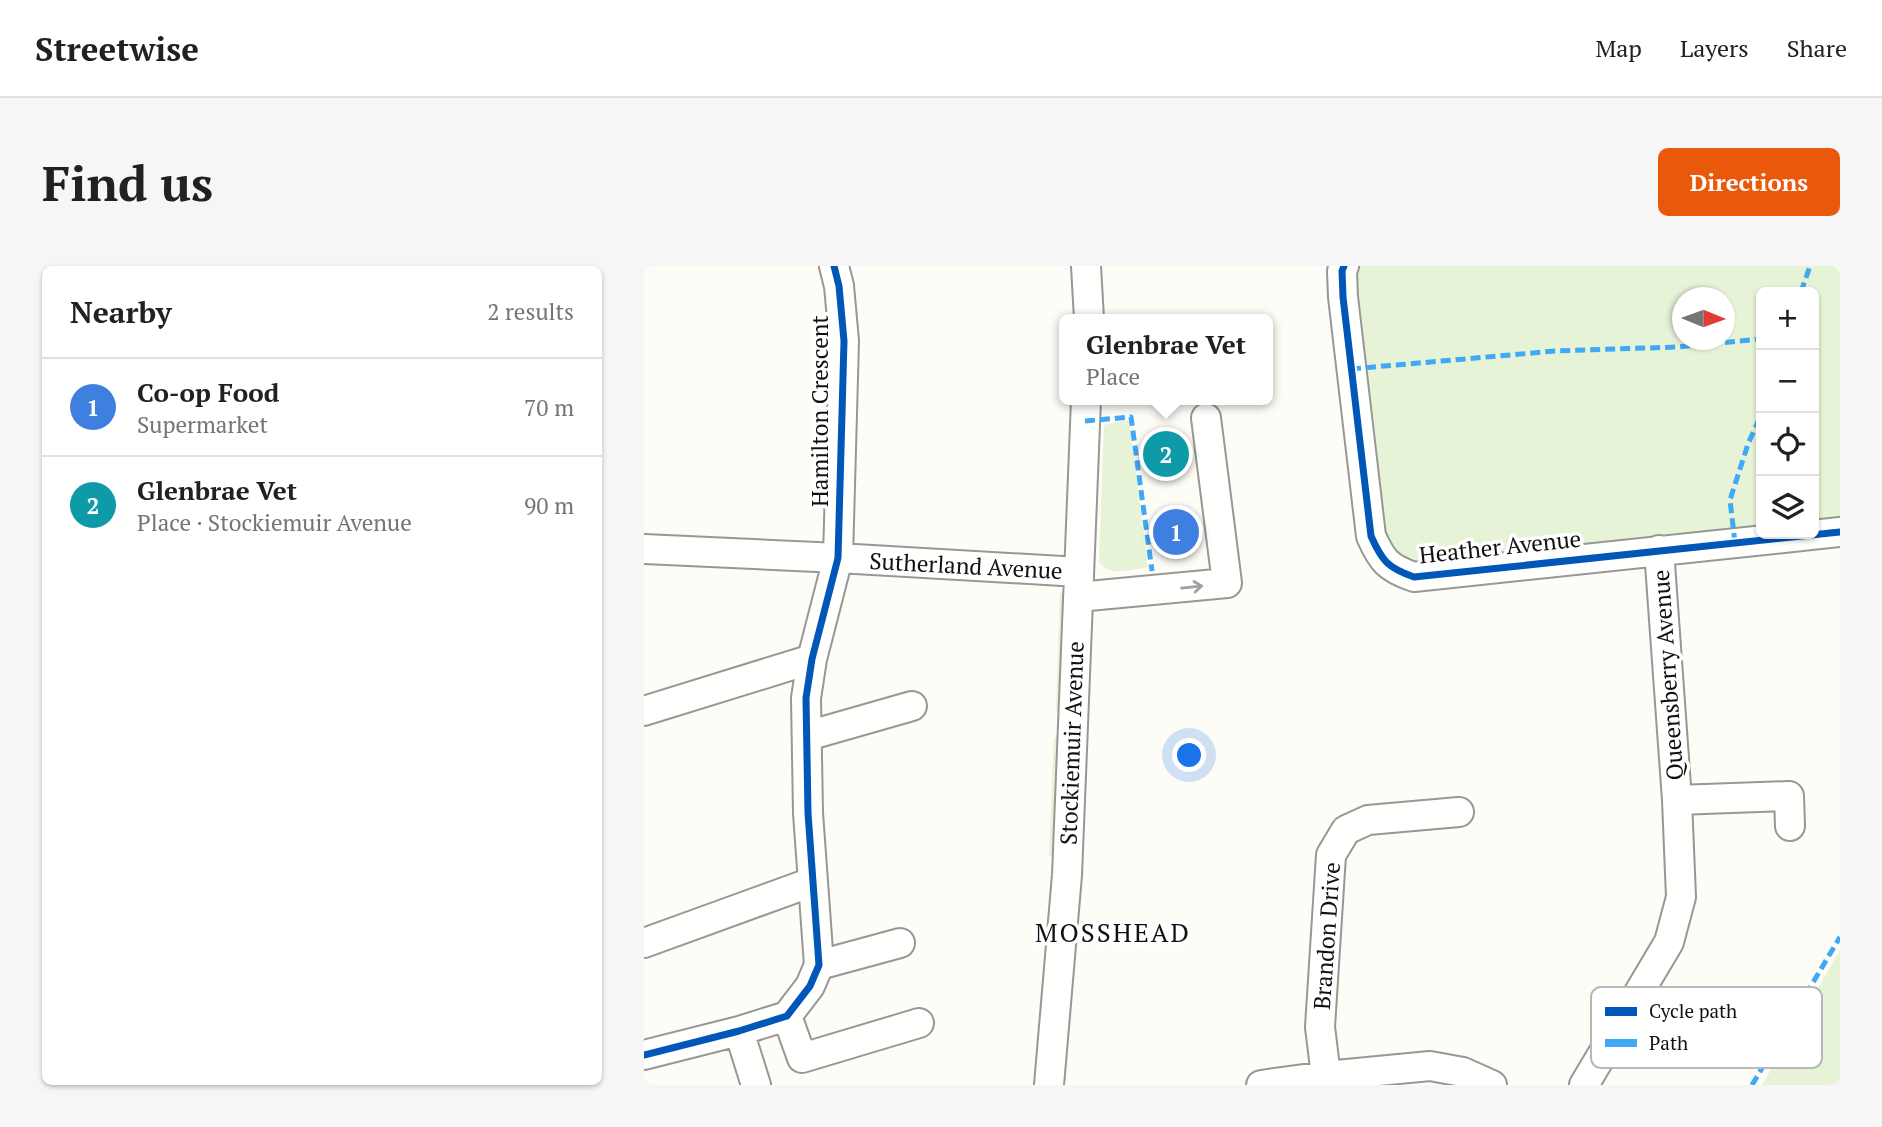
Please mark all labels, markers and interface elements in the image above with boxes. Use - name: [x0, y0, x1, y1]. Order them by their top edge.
- text: Streetwise: [35, 27, 199, 70]
- text: Map: [1595, 32, 1642, 64]
- text: Layers: [1680, 32, 1749, 64]
- text: Share: [1787, 32, 1847, 64]
- button: Directions: [1658, 148, 1840, 216]
- text: Find us: [42, 150, 213, 215]
- north arrow: [1672, 287, 1735, 350]
- map controls: [1756, 287, 1819, 539]
- button: +: [1756, 287, 1819, 350]
- text: Nearby: [70, 292, 172, 332]
- text: 2 results: [487, 296, 574, 327]
- popup: [1059, 314, 1273, 405]
- street label: Hamilton Crescent: [804, 315, 835, 507]
- text: Glenbrae Vet: [1086, 327, 1246, 361]
- button: −: [1756, 350, 1819, 413]
- text: Place: [1086, 361, 1140, 392]
- text: Co-op Food: [137, 375, 279, 409]
- text: 1: [87, 392, 100, 423]
- text: 70 m: [524, 392, 574, 423]
- text: Supermarket: [137, 409, 268, 440]
- button: locate: [1756, 413, 1819, 476]
- pin: 2: [1143, 428, 1189, 480]
- text: Glenbrae Vet: [137, 473, 297, 507]
- button: layers: [1756, 476, 1819, 539]
- text: 2: [87, 490, 100, 521]
- text: 90 m: [524, 490, 574, 521]
- pin: 1: [1153, 506, 1199, 558]
- text: Place · Stockiemuir Avenue: [137, 507, 412, 538]
- street label: Heather Avenue: [1417, 523, 1583, 570]
- street label: Sutherland Avenue: [869, 545, 1063, 586]
- street label: Queensberry Avenue: [1645, 569, 1690, 781]
- one-way arrow: [1180, 580, 1202, 593]
- street label: Stockiemuir Avenue: [1052, 641, 1091, 845]
- your location: [1172, 738, 1206, 772]
- street label: Brandon Drive: [1306, 861, 1347, 1011]
- district label: MOSSHEAD: [1035, 915, 1191, 949]
- legend: [1591, 987, 1822, 1068]
- text: Cycle path: [1649, 998, 1737, 1023]
- text: Path: [1649, 1030, 1688, 1055]

